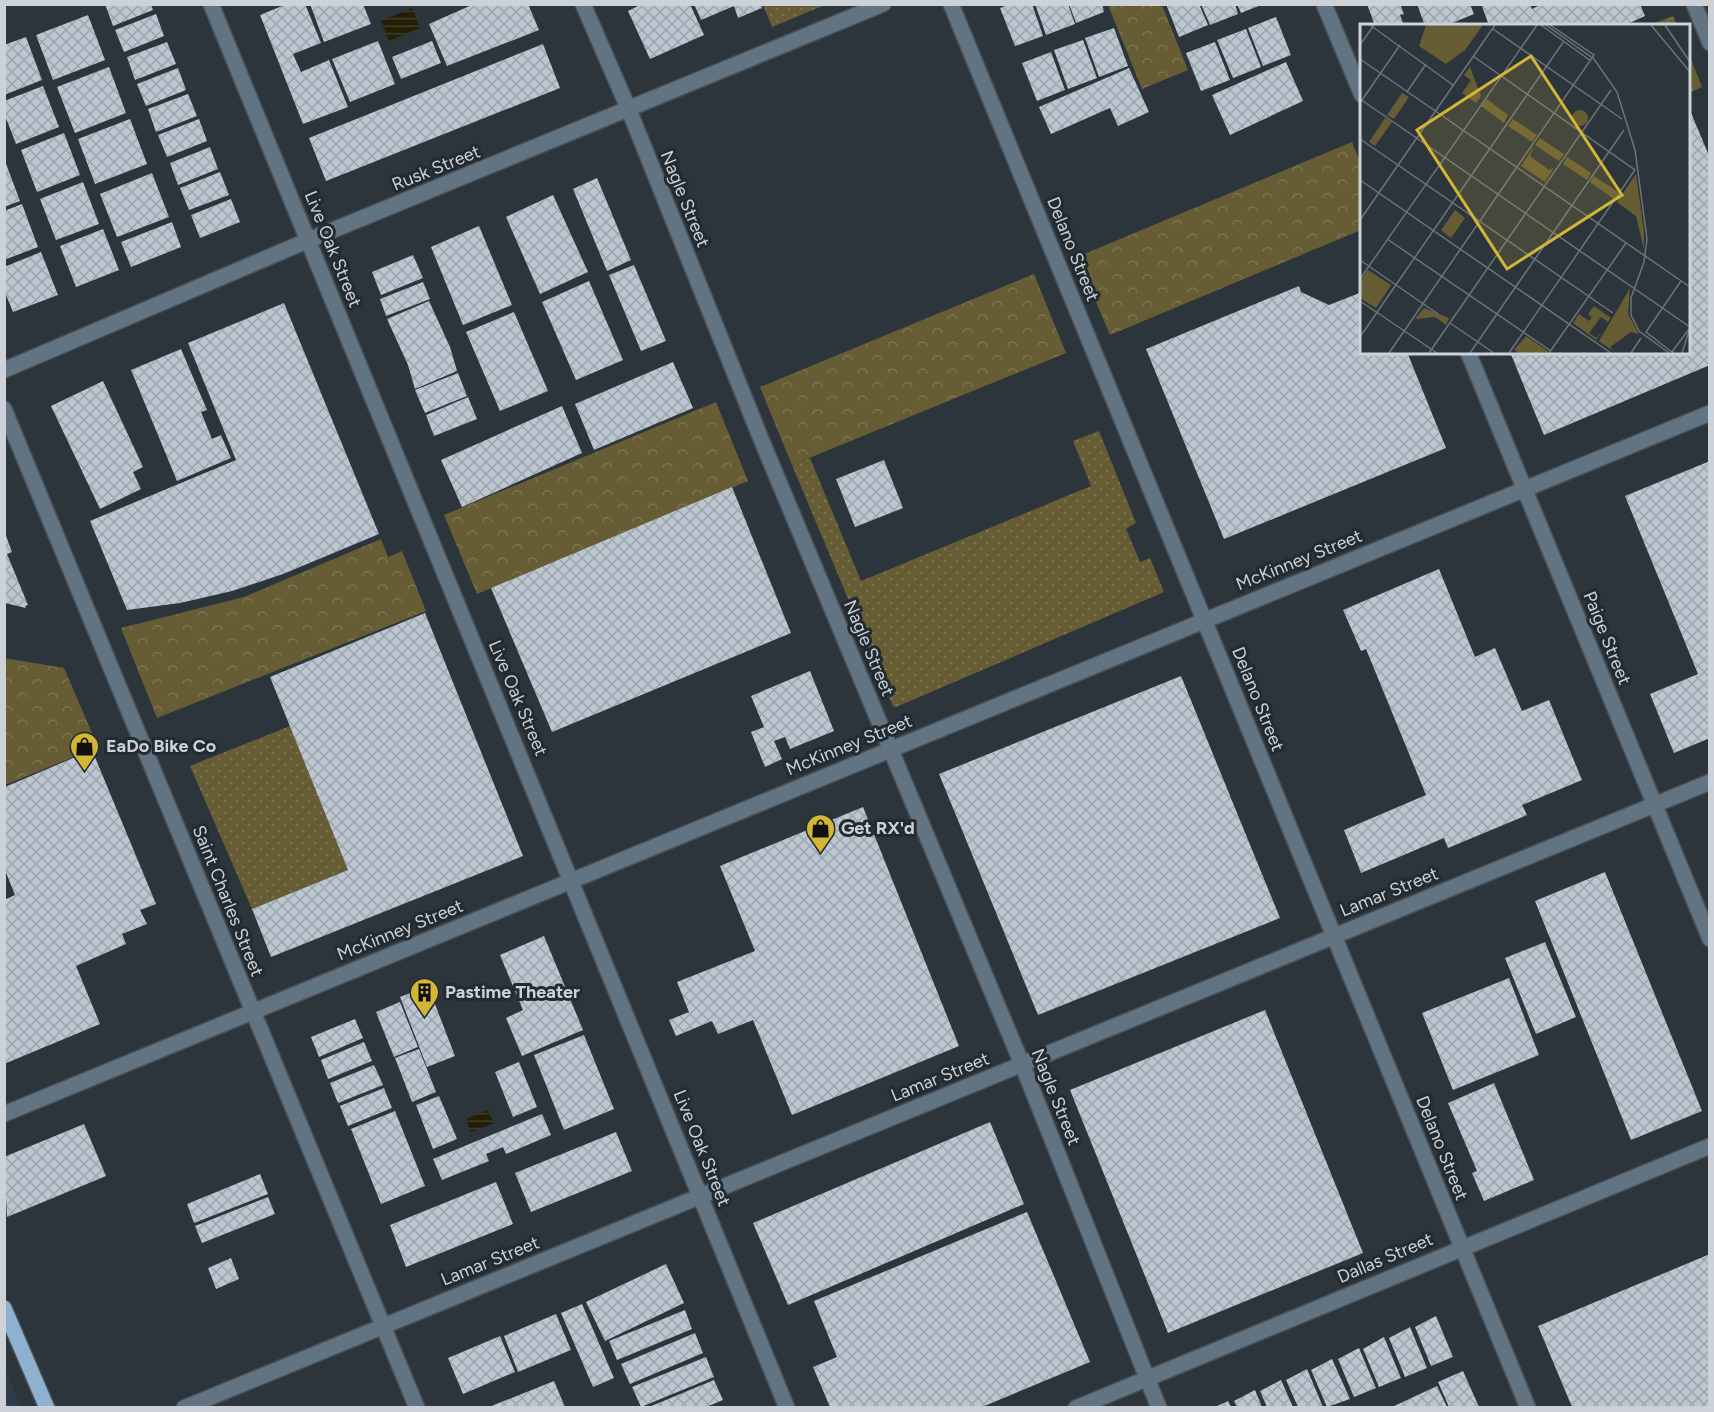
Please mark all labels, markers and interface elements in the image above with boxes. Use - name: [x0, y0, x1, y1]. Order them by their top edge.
- inset map: [1360, 24, 1690, 354]
- street label: Rusk Street: [389, 140, 484, 196]
- street label: Nagle Street: [656, 147, 714, 251]
- street label: Live Oak Street: [300, 188, 366, 311]
- street label: Delano Street: [1042, 194, 1104, 305]
- street label: McKinney Street: [1233, 525, 1365, 595]
- street label: Paige Street: [1578, 588, 1636, 688]
- street label: Nagle Street: [839, 597, 899, 700]
- street label: Live Oak Street: [484, 637, 552, 759]
- street label: Delano Street: [1227, 644, 1289, 755]
- street label: McKinney Street: [783, 710, 915, 780]
- shop icon: EaDo Bike Co: [69, 730, 101, 772]
- place label: EaDo Bike Co: [106, 735, 216, 757]
- shop icon: Get RX'd: [804, 812, 836, 854]
- place label: Get RX'd: [841, 817, 915, 839]
- street label: Saint Charles Street: [188, 822, 268, 980]
- street label: Lamar Street: [1337, 862, 1442, 922]
- street label: McKinney Street: [334, 895, 466, 965]
- building icon: Pastime Theater: [408, 976, 440, 1018]
- place label: Pastime Theater: [445, 981, 580, 1003]
- street label: Nagle Street: [1027, 1045, 1085, 1149]
- street label: Lamar Street: [888, 1047, 993, 1107]
- street label: Live Oak Street: [669, 1087, 735, 1210]
- street label: Delano Street: [1411, 1093, 1473, 1204]
- street label: Dallas Street: [1334, 1228, 1436, 1288]
- street label: Lamar Street: [438, 1231, 543, 1291]

